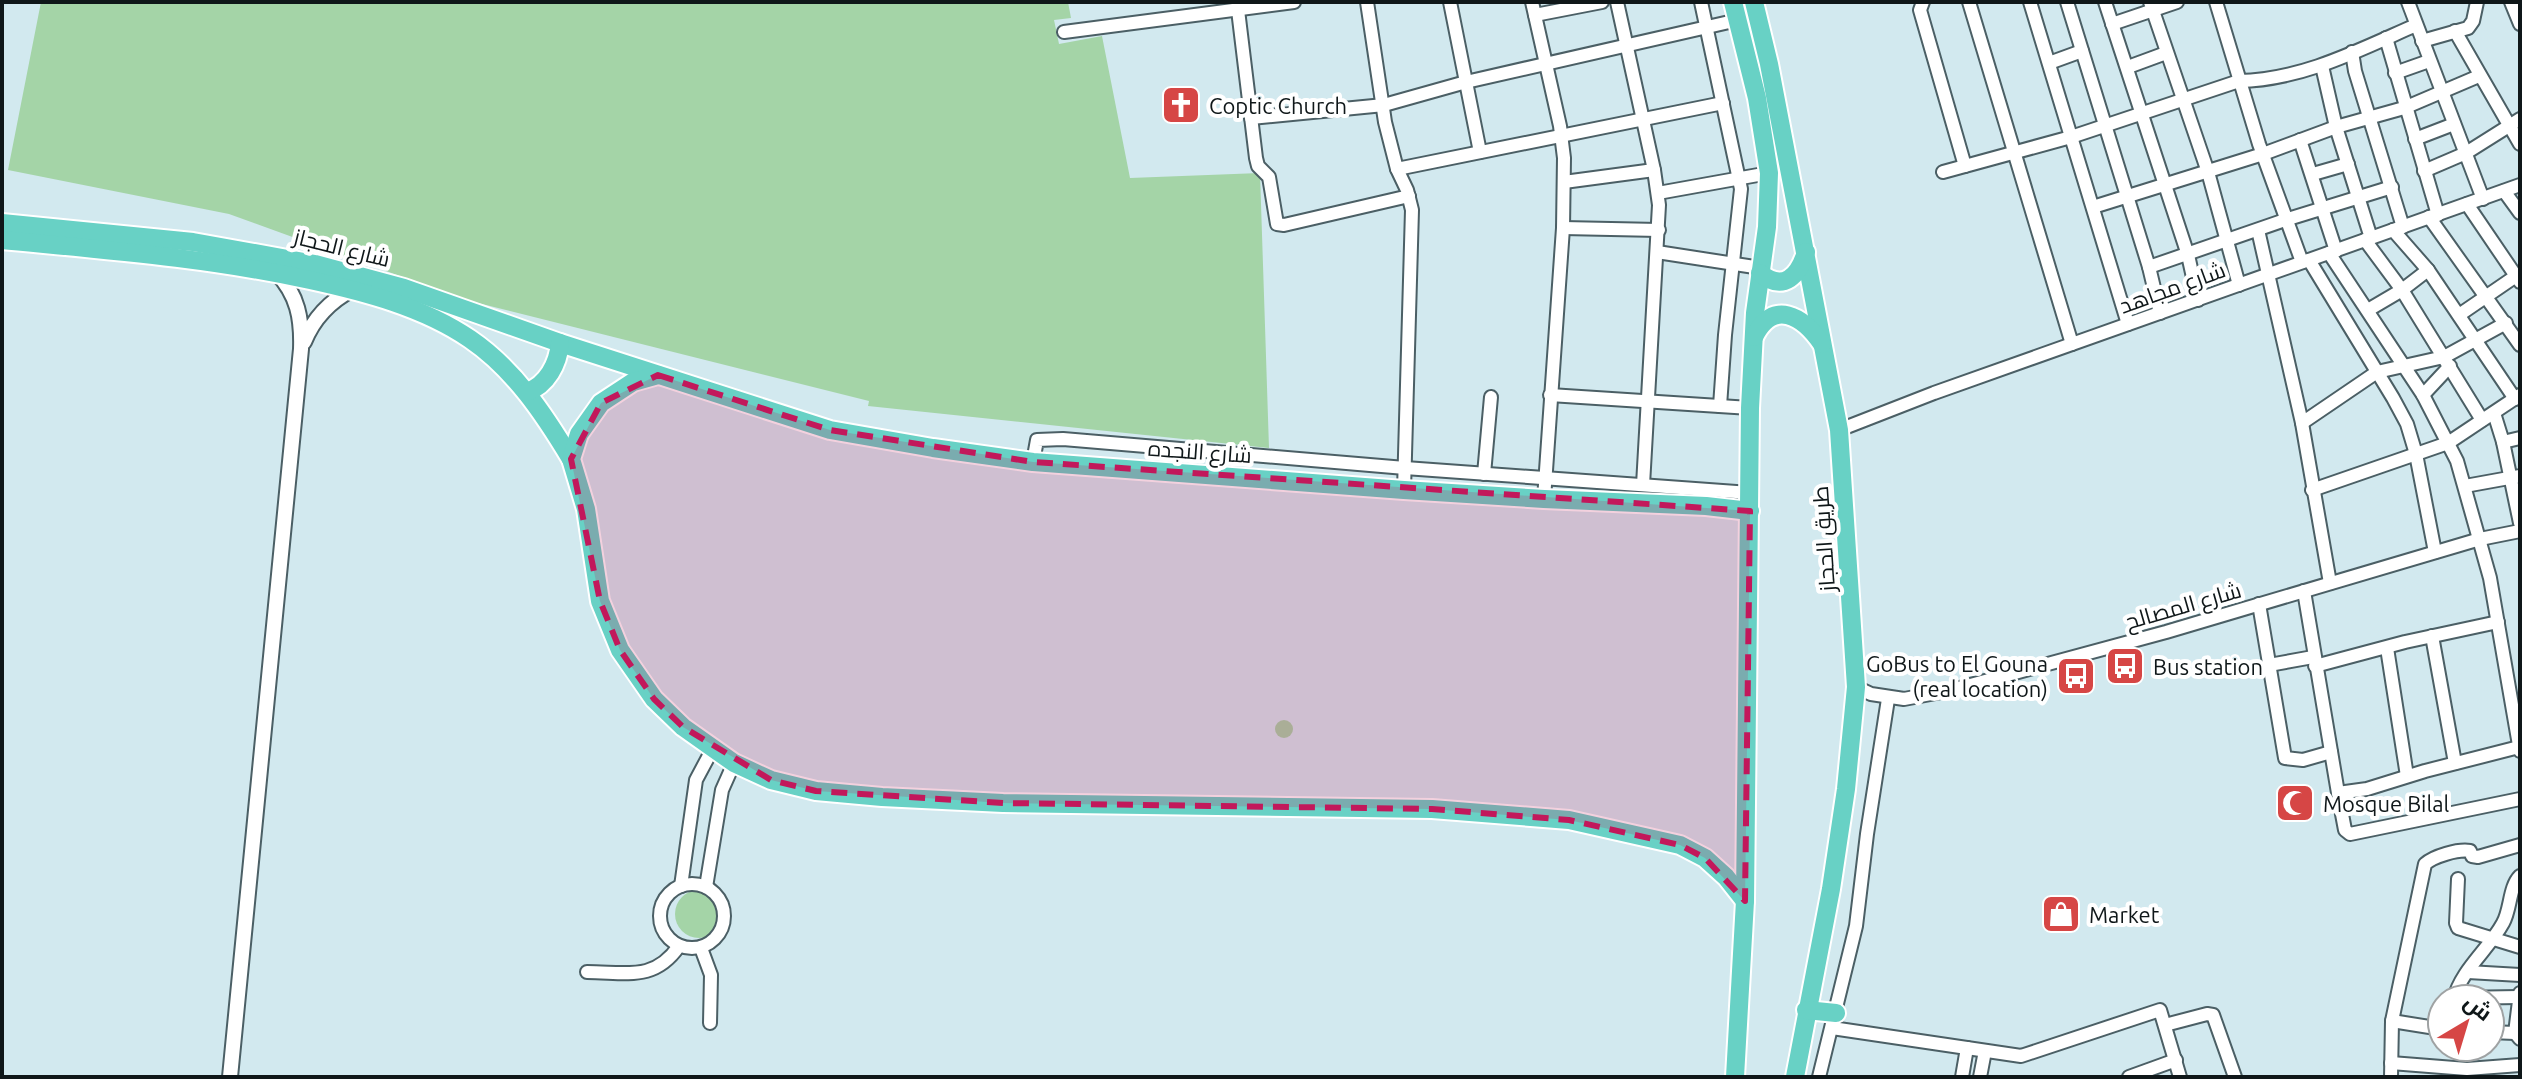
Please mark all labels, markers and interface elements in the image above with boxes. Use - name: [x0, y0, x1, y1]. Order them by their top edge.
- church icon: Coptic Church: [1160, 84, 1202, 126]
- place label: Coptic Church: [1209, 93, 1347, 118]
- street label: شارع الحجاز: [289, 222, 393, 274]
- street label: شارع مجاهد: [2116, 256, 2229, 321]
- street label: شارع النجده: [1147, 435, 1253, 470]
- street label: طريق الحجاز: [1807, 485, 1841, 595]
- street label: شارع المصالح: [2122, 577, 2245, 636]
- bus stop icon: Bus station: [2104, 645, 2146, 687]
- place label: GoBus to El Gouna (real location): [1866, 651, 2048, 702]
- place label: Bus station: [2153, 654, 2263, 679]
- bus stop icon: GoBus to El Gouna (real location): [2055, 655, 2097, 697]
- mosque icon: Mosque Bilal: [2274, 782, 2316, 824]
- place label: Mosque Bilal: [2323, 791, 2450, 816]
- shop icon: Market: [2040, 893, 2082, 935]
- place label: Market: [2089, 902, 2160, 927]
- north arrow: [2426, 983, 2506, 1063]
- text: ش: [2459, 988, 2497, 1027]

